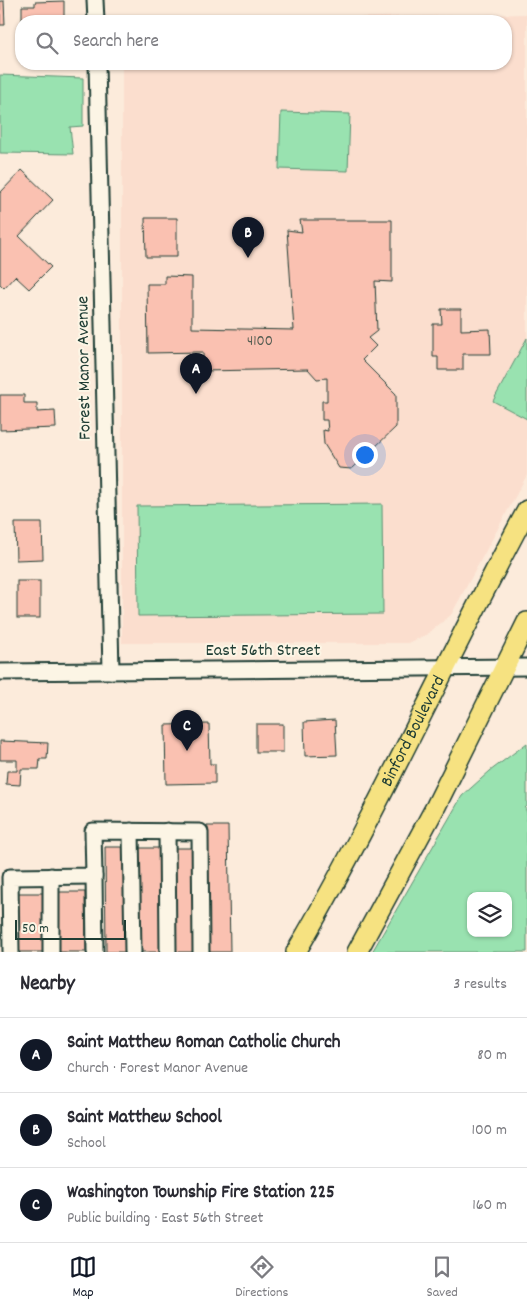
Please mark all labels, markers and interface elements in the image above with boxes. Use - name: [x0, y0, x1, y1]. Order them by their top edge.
- search box: [15, 15, 512, 70]
- icon: search: [33, 29, 61, 57]
- text: Search here: [73, 29, 159, 56]
- pin: B: [232, 217, 264, 258]
- street label: Forest Manor Avenue: [71, 296, 99, 440]
- house number: 4100: [247, 331, 273, 353]
- pin: A: [180, 353, 212, 394]
- your location: [352, 442, 378, 468]
- street label: East 56th Street: [206, 639, 321, 664]
- street label: Binford Boulevard: [375, 672, 452, 791]
- pin: C: [171, 710, 203, 751]
- map controls: [467, 892, 512, 937]
- button: layers: [467, 892, 512, 937]
- scale bar: [15, 917, 126, 940]
- text: 50 m: [22, 919, 49, 939]
- text: Nearby: [20, 970, 75, 1000]
- text: 3 results: [453, 973, 507, 996]
- text: Saint Matthew Roman Catholic Church: [67, 1030, 341, 1057]
- text: A: [32, 1044, 40, 1067]
- text: 80 m: [477, 1044, 507, 1067]
- text: Church · Forest Manor Avenue: [67, 1057, 248, 1080]
- text: Saint Matthew School: [67, 1105, 222, 1132]
- text: B: [32, 1119, 40, 1142]
- text: 100 m: [471, 1119, 507, 1142]
- text: School: [67, 1132, 106, 1155]
- text: Washington Township Fire Station 225: [67, 1180, 335, 1207]
- text: C: [32, 1194, 40, 1217]
- text: 160 m: [472, 1194, 507, 1217]
- text: Public building · East 56th Street: [67, 1207, 263, 1230]
- tab: Map: [69, 1253, 97, 1303]
- tab: Directions: [235, 1253, 288, 1303]
- tab: Saved: [427, 1253, 458, 1303]

